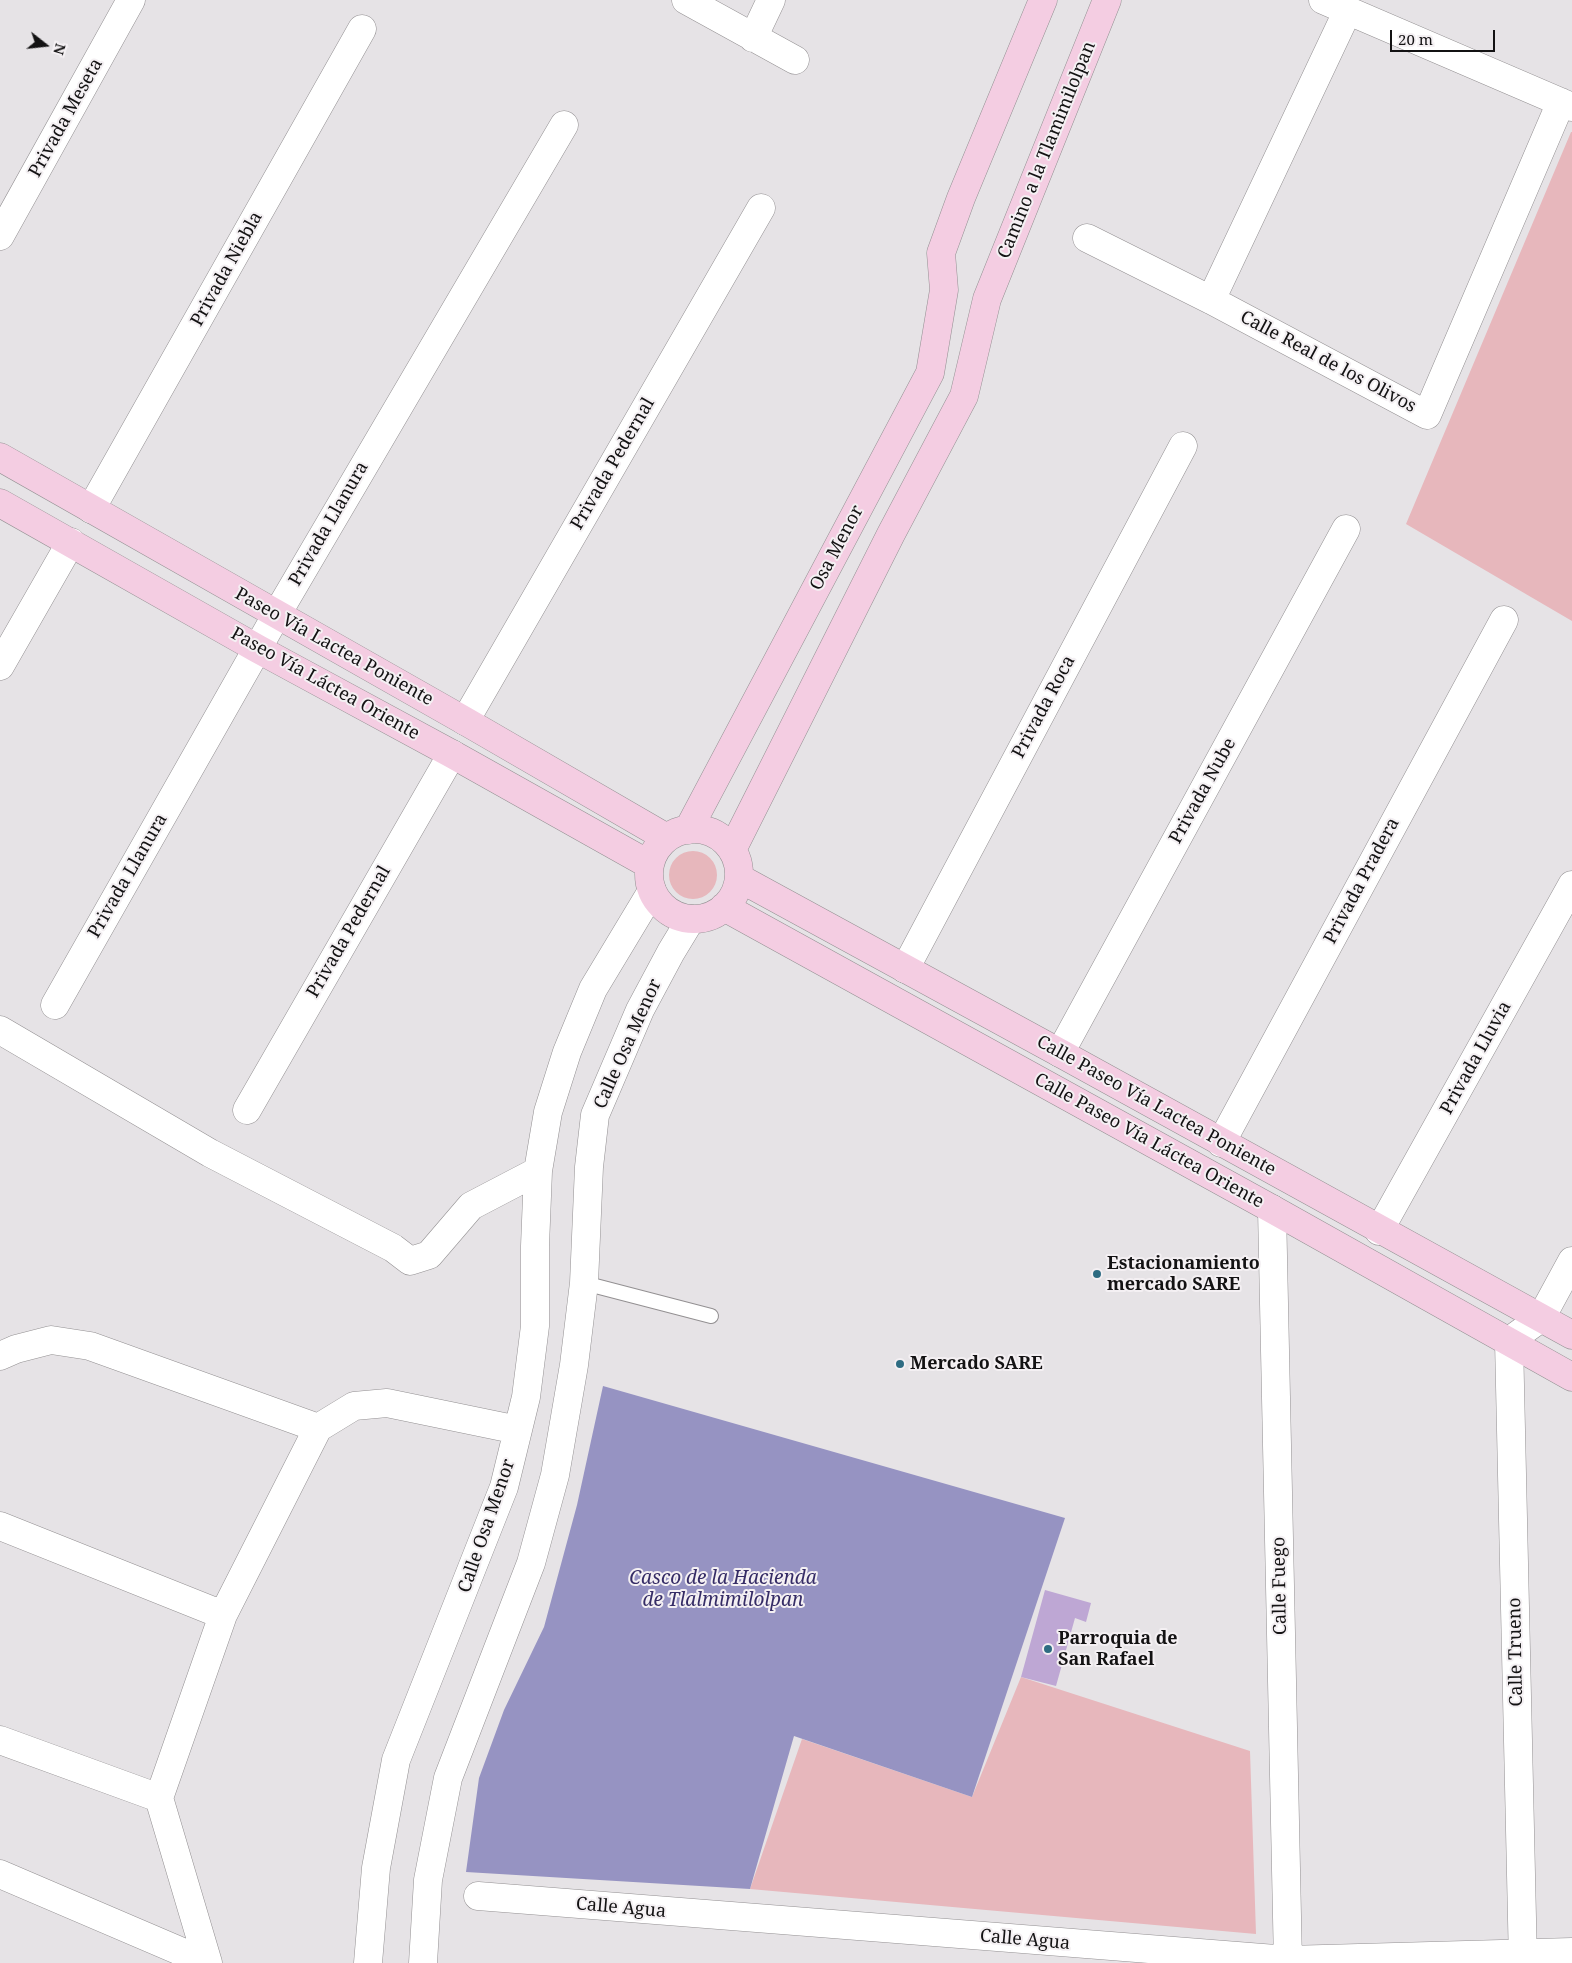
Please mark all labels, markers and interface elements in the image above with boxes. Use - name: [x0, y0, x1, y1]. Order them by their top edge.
- north arrow: [20, 20, 70, 70]
- scale bar: [1392, 20, 1497, 52]
- text: 20 m: [1398, 29, 1433, 49]
- street label: Camino a la Tlamimilolpan: [993, 38, 1101, 262]
- text: N: [49, 41, 71, 57]
- street label: Privada Meseta: [24, 55, 108, 181]
- street label: Privada Niebla: [187, 208, 267, 330]
- street label: Calle Real de los Olivos: [1236, 306, 1420, 418]
- street label: Privada Pedernal: [567, 394, 659, 534]
- street label: Privada Llanura: [285, 458, 373, 590]
- street label: Osa Menor: [806, 502, 868, 594]
- street label: Paseo Vía Lactea Poniente: [231, 583, 437, 711]
- street label: Paseo Vía Láctea Oriente: [227, 623, 423, 745]
- street label: Privada Roca: [1008, 652, 1080, 762]
- street label: Privada Nube: [1165, 734, 1241, 848]
- street label: Privada Llanura: [84, 810, 172, 942]
- street label: Privada Pradera: [1320, 814, 1404, 948]
- street label: Privada Pedernal: [303, 862, 395, 1002]
- street label: Calle Osa Menor: [590, 976, 666, 1112]
- street label: Privada Lluvia: [1436, 998, 1516, 1118]
- street label: Calle Paseo Vía Lactea Poniente: [1033, 1031, 1279, 1181]
- street label: Calle Paseo Vía Láctea Oriente: [1031, 1069, 1267, 1213]
- place label: Estacionamiento mercado SARE: [1107, 1253, 1260, 1296]
- marker: Estacionamiento mercado SARE: [1091, 1268, 1103, 1280]
- place label: Mercado SARE: [910, 1353, 1043, 1375]
- marker: Mercado SARE: [894, 1358, 906, 1370]
- street label: Calle Osa Menor: [454, 1456, 520, 1596]
- street label: Calle Fuego: [1268, 1537, 1292, 1635]
- water label: Casco de la Hacienda de Tlalmimilolpan: [629, 1568, 817, 1612]
- street label: Calle Trueno: [1504, 1597, 1528, 1707]
- place label: Parroquia de San Rafael: [1058, 1628, 1178, 1670]
- marker: Parroquia de San Rafael: [1042, 1643, 1054, 1655]
- street label: Calle Agua: [575, 1893, 667, 1923]
- street label: Calle Agua: [979, 1925, 1071, 1955]

